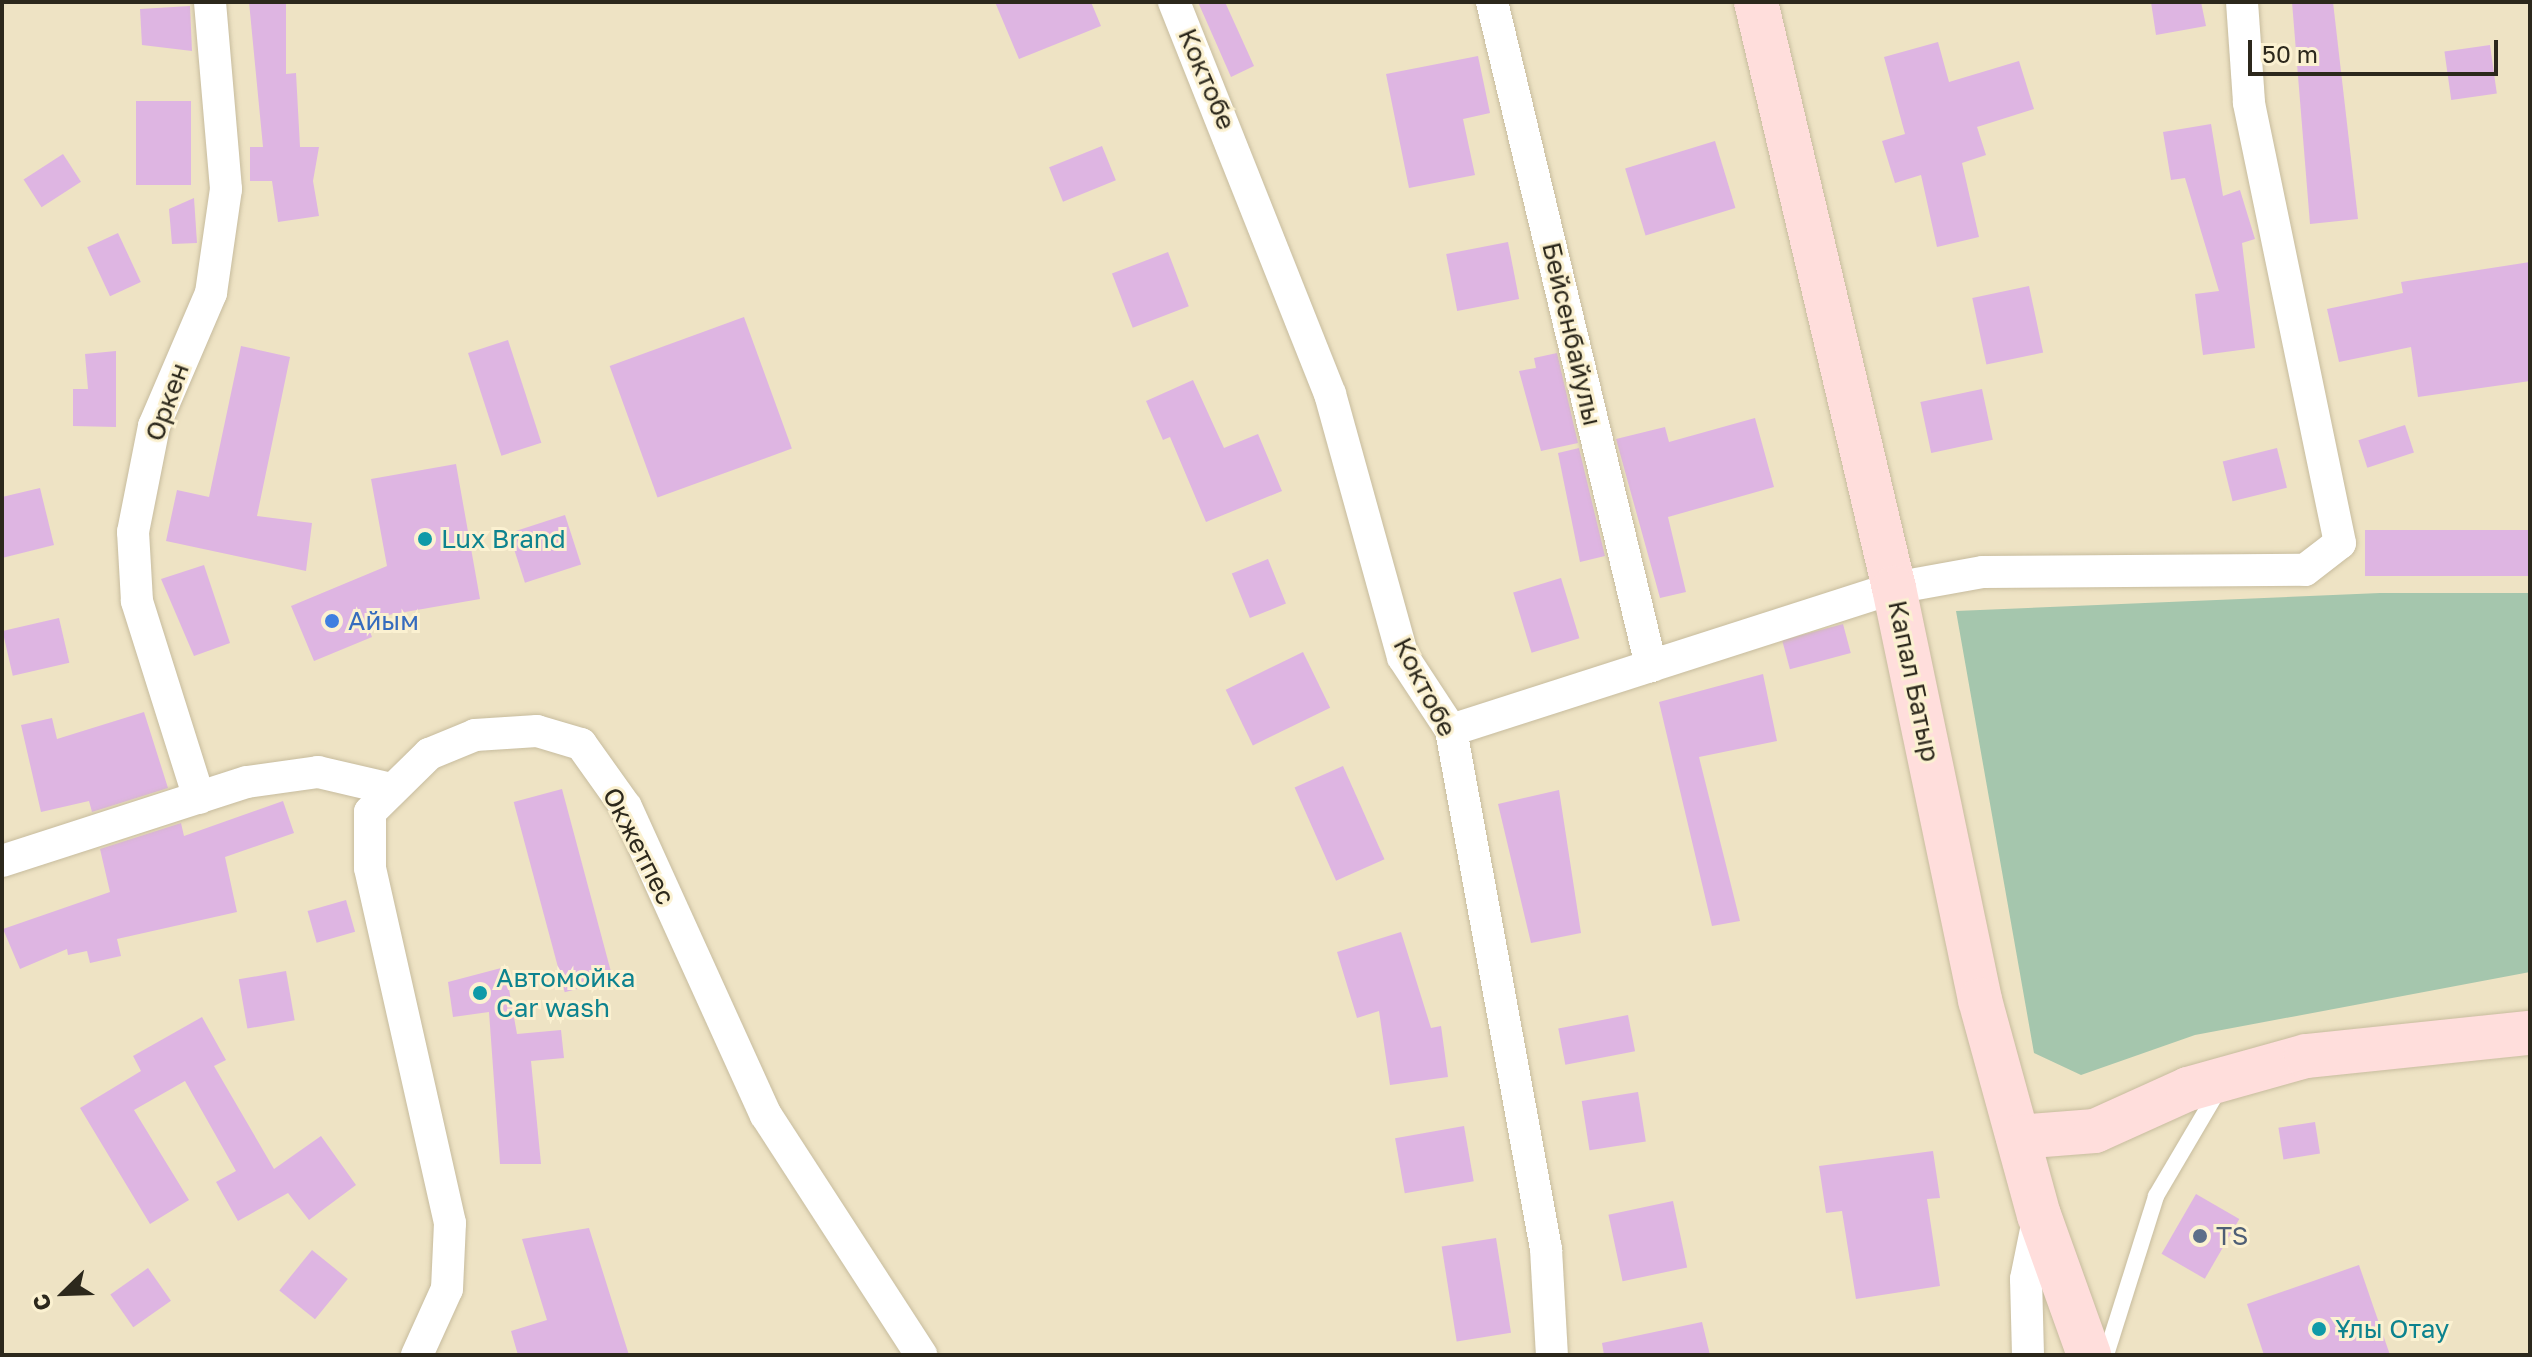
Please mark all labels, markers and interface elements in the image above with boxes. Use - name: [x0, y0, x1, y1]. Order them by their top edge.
- street label: Коктобе: [1172, 24, 1242, 134]
- scale bar: [2252, 24, 2502, 74]
- text: 50 m: [2262, 39, 2318, 68]
- street label: Бейсенбайулы: [1536, 239, 1608, 429]
- street label: Оркен: [139, 359, 195, 445]
- place label: Lux Brand: [441, 523, 566, 555]
- marker: Lux Brand: [416, 530, 434, 548]
- street label: Капал Батыр: [1882, 598, 1946, 764]
- place label: Айым: [348, 605, 419, 637]
- marker: Айым: [323, 612, 341, 630]
- street label: Коктобе: [1387, 632, 1463, 742]
- street label: Окжетпес: [596, 782, 682, 910]
- place label: Автомойка Car wash: [496, 962, 635, 1024]
- marker: Автомойка Car wash: [471, 984, 489, 1002]
- place label: TS: [2216, 1220, 2248, 1252]
- marker: TS: [2191, 1227, 2209, 1245]
- north arrow: [24, 1253, 104, 1333]
- text: С: [26, 1290, 57, 1315]
- place label: Ұлы Отау: [2335, 1313, 2449, 1345]
- marker: Ұлы Отау: [2310, 1320, 2328, 1338]

